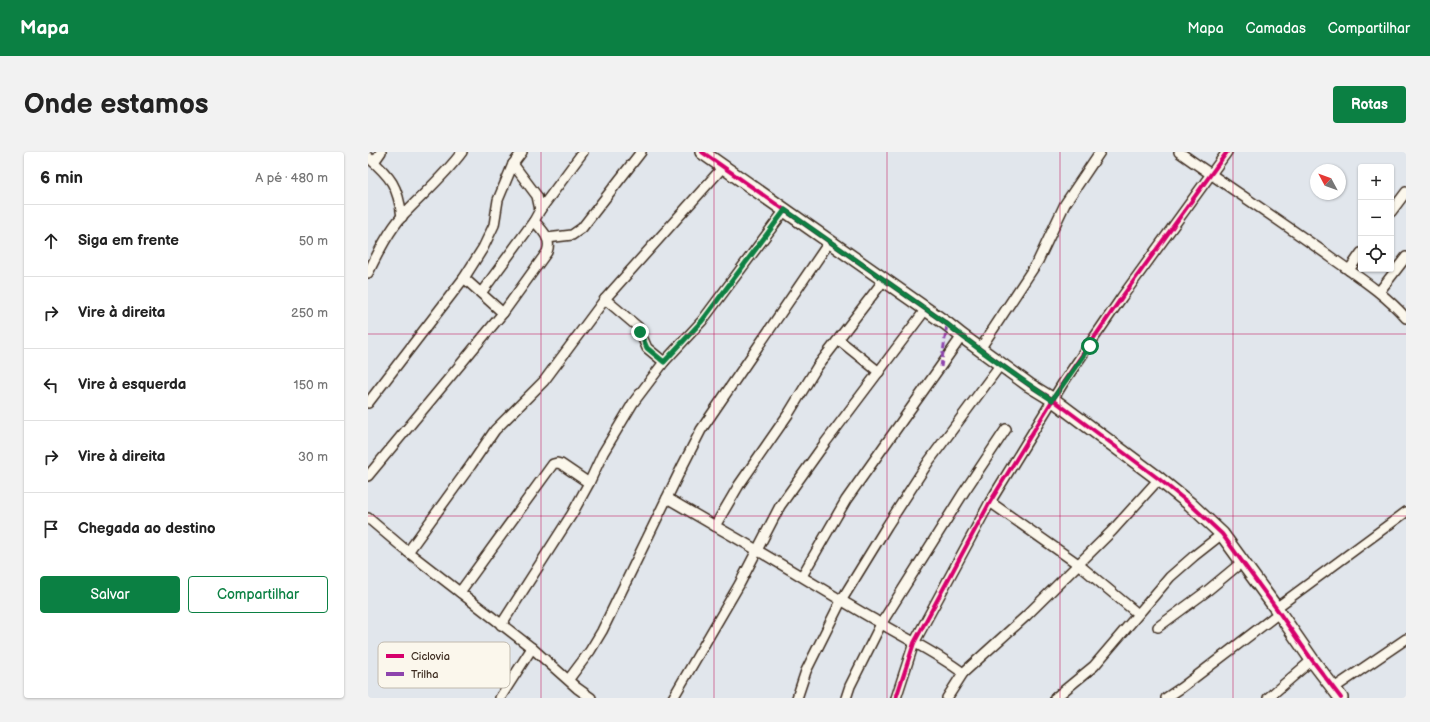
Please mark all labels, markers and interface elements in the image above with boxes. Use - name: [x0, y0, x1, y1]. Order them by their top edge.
- text: Mapa: [20, 17, 69, 40]
- text: Mapa: [1188, 20, 1224, 37]
- text: Camadas: [1246, 20, 1306, 37]
- text: Compartilhar: [1328, 20, 1410, 37]
- button: Rotas: [1333, 86, 1406, 123]
- text: Onde estamos: [24, 88, 209, 121]
- north arrow: [1310, 164, 1346, 200]
- map controls: [1358, 164, 1394, 272]
- button: +: [1358, 164, 1394, 200]
- text: 6 min: [40, 168, 83, 188]
- text: A pé · 480 m: [255, 170, 328, 186]
- button: −: [1358, 200, 1394, 236]
- icon: ahead: [40, 230, 62, 252]
- text: Siga em frente: [78, 231, 179, 250]
- text: 50 m: [299, 233, 328, 249]
- button: locate: [1358, 236, 1394, 272]
- icon: right: [40, 302, 62, 324]
- text: Vire à direita: [78, 303, 165, 322]
- text: 250 m: [291, 305, 328, 321]
- route end: [631, 323, 649, 341]
- route start: [1081, 337, 1099, 355]
- icon: left: [40, 374, 62, 396]
- text: Vire à esquerda: [78, 375, 186, 394]
- text: 150 m: [294, 377, 328, 393]
- icon: right: [40, 446, 62, 468]
- text: Vire à direita: [78, 447, 165, 466]
- text: 30 m: [298, 449, 328, 465]
- icon: arrive: [40, 518, 62, 540]
- text: Chegada ao destino: [78, 519, 216, 538]
- button: Salvar: [40, 576, 180, 613]
- button: Compartilhar: [188, 576, 328, 613]
- legend: [378, 642, 510, 688]
- text: Ciclovia: [411, 650, 450, 663]
- text: Trilha: [411, 668, 438, 681]

